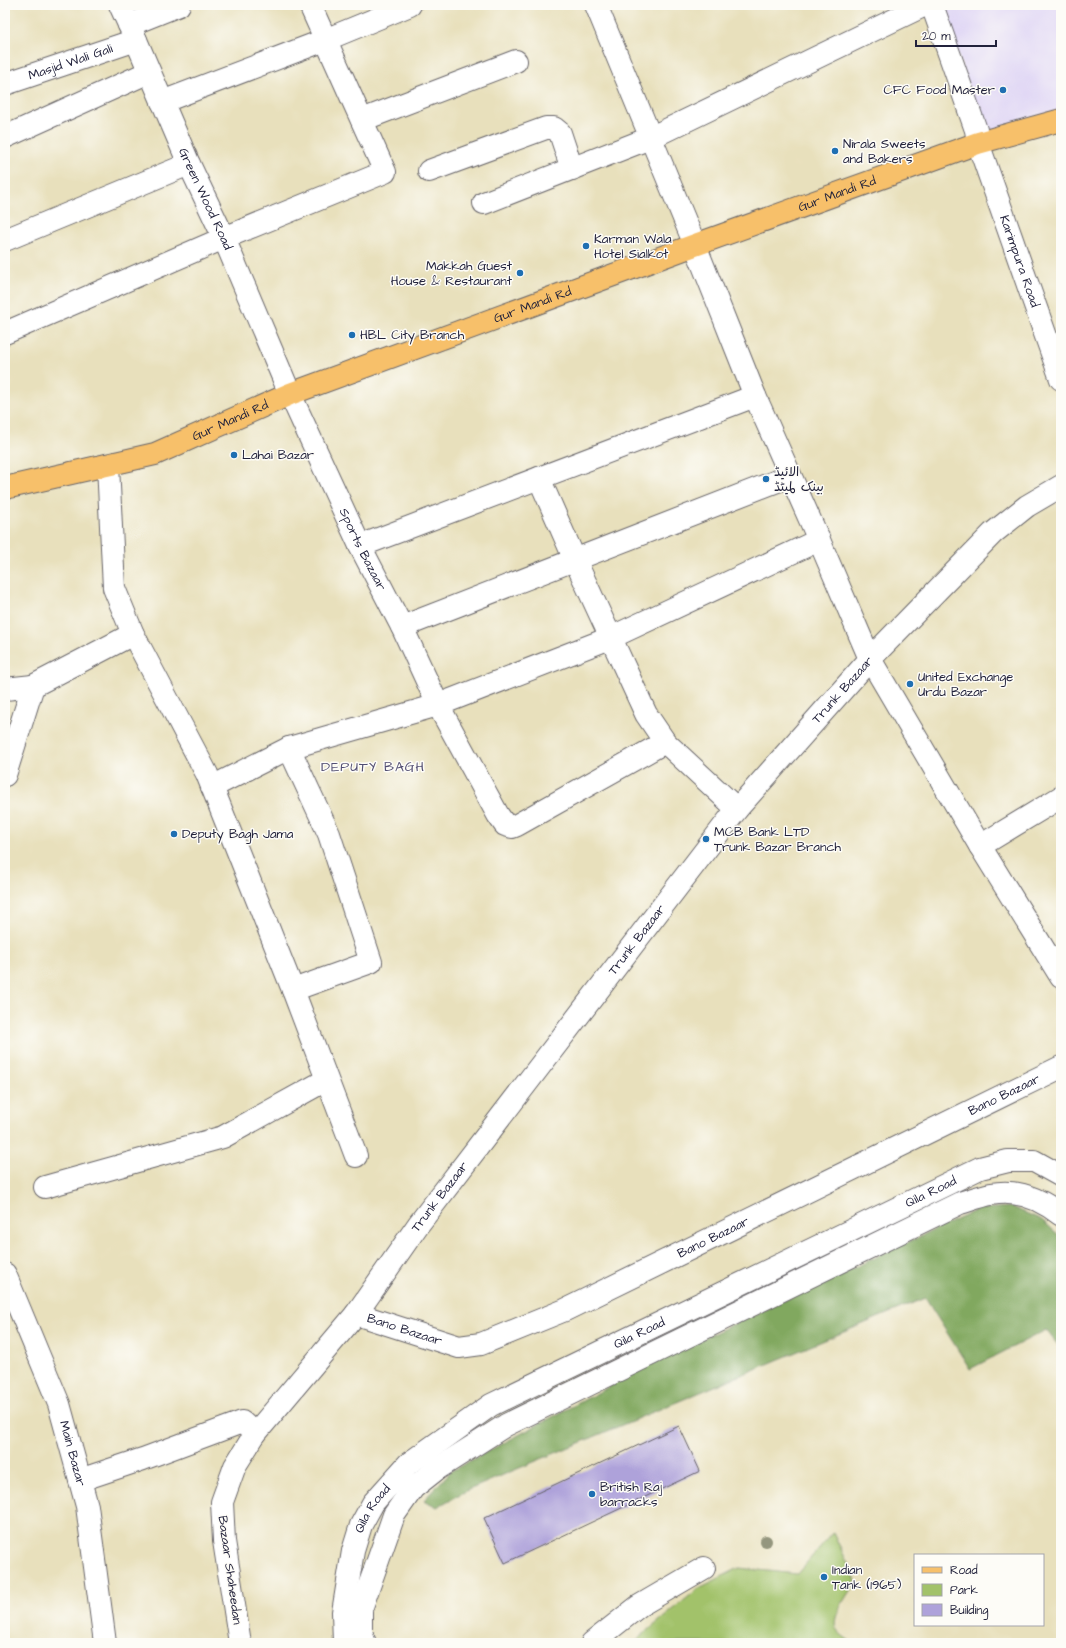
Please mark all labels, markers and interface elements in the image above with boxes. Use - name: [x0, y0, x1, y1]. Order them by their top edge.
- scale bar: [916, 22, 996, 48]
- text: 20 m: [922, 28, 951, 45]
- street label: Masjid Wali Gali: [26, 40, 115, 85]
- place label: CFC Food Master: [884, 81, 995, 99]
- marker: CFC Food Master: [998, 85, 1008, 95]
- place label: Nirala Sweets and Bakers: [843, 135, 926, 168]
- street label: Green Wood Road: [174, 145, 237, 253]
- marker: Nirala Sweets and Bakers: [830, 146, 840, 156]
- street label: Gur Mandi Rd: [795, 171, 879, 216]
- street label: Karimpura Road: [995, 213, 1044, 310]
- place label: Karman Wala Hotel Sialkot: [594, 230, 672, 263]
- marker: Karman Wala Hotel Sialkot: [581, 241, 591, 251]
- place label: Makkah Guest House & Restaurant: [391, 257, 513, 290]
- marker: Makkah Guest House & Restaurant: [515, 268, 525, 278]
- street label: Gur Mandi Rd: [491, 282, 574, 327]
- place label: HBL City Branch: [360, 326, 465, 345]
- marker: HBL City Branch: [347, 330, 357, 340]
- street label: Gur Mandi Rd: [189, 396, 271, 445]
- place label: Lahai Bazar: [242, 446, 314, 464]
- marker: Lahai Bazar: [229, 450, 239, 460]
- place label: الائیڈ بینک لمیٹڈ: [774, 463, 824, 496]
- marker: الائیڈ بینک لمیٹڈ: [761, 474, 771, 484]
- street label: Sports Bazaar: [335, 505, 391, 594]
- street label: Trunk Bazaar: [808, 652, 877, 727]
- place label: United Exchange Urdu Bazar: [918, 668, 1013, 701]
- marker: United Exchange Urdu Bazar: [905, 679, 915, 689]
- district label: DEPUTY BAGH: [321, 757, 425, 777]
- place label: MCB Bank LTD Trunk Bazar Branch: [714, 823, 842, 856]
- place label: Deputy Bagh Jama: [182, 825, 294, 844]
- marker: Deputy Bagh Jama: [169, 829, 179, 839]
- marker: MCB Bank LTD Trunk Bazar Branch: [701, 834, 711, 844]
- street label: Trunk Bazaar: [604, 901, 669, 979]
- street label: Bano Bazaar: [965, 1070, 1043, 1120]
- street label: Trunk Bazaar: [407, 1158, 472, 1236]
- street label: Qila Road: [902, 1172, 960, 1212]
- street label: Bano Bazaar: [674, 1212, 752, 1263]
- street label: Bano Bazaar: [365, 1309, 444, 1350]
- street label: Qila Road: [610, 1313, 668, 1353]
- street label: Main Bazar: [55, 1419, 90, 1488]
- place label: British Raj barracks: [600, 1478, 663, 1511]
- street label: Qila Road: [350, 1480, 395, 1535]
- marker: British Raj barracks: [587, 1489, 597, 1499]
- street label: Bazaar Shaheedan: [213, 1514, 247, 1626]
- legend: [914, 1554, 1044, 1626]
- place label: Indian Tank (1965): [832, 1561, 902, 1594]
- text: Road: [950, 1562, 978, 1579]
- marker: Indian Tank (1965): [819, 1572, 829, 1582]
- text: Park: [950, 1582, 978, 1599]
- text: Building: [950, 1602, 988, 1620]

